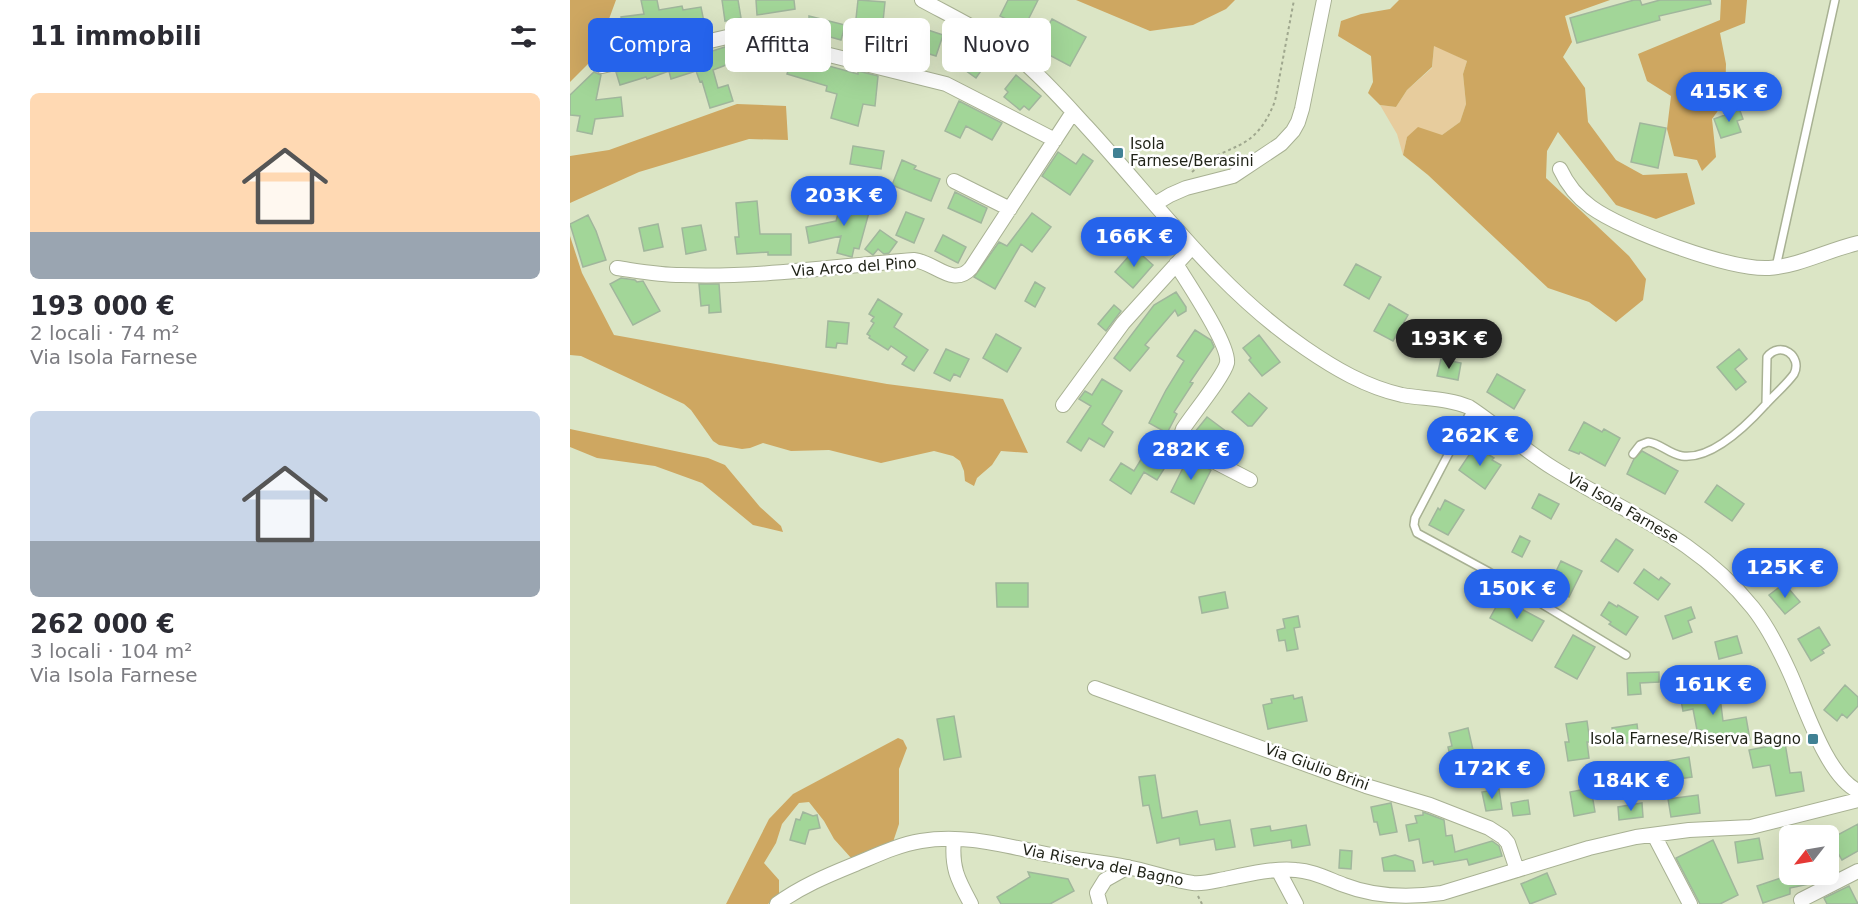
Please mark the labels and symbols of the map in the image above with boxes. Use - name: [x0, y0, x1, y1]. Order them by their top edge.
- pin: 415K €: [1680, 72, 1778, 123]
- place label: Isola Farnese/Berasini: [1130, 135, 1254, 170]
- marker: Isola Farnese/Berasini: [1111, 146, 1125, 160]
- pin: 203K €: [795, 176, 893, 227]
- pin: 166K €: [1085, 217, 1183, 268]
- street label: Via Arco del Pino: [791, 254, 917, 280]
- pin: 193K €: [1400, 319, 1498, 370]
- pin: 262K €: [1431, 416, 1529, 467]
- pin: 282K €: [1142, 430, 1240, 481]
- street label: Via Isola Farnese: [1564, 469, 1682, 547]
- pin: 125K €: [1736, 548, 1834, 599]
- pin: 150K €: [1468, 569, 1566, 620]
- pin: 161K €: [1664, 665, 1762, 716]
- place label: Isola Farnese/Riserva Bagno: [1590, 730, 1801, 748]
- marker: Isola Farnese/Riserva Bagno: [1806, 732, 1820, 746]
- street label: Via Giulio Brini: [1262, 740, 1372, 794]
- pin: 172K €: [1443, 749, 1541, 800]
- pin: 184K €: [1582, 761, 1680, 812]
- north arrow: [1779, 825, 1839, 885]
- street label: Via Riserva del Bagno: [1021, 841, 1185, 889]

